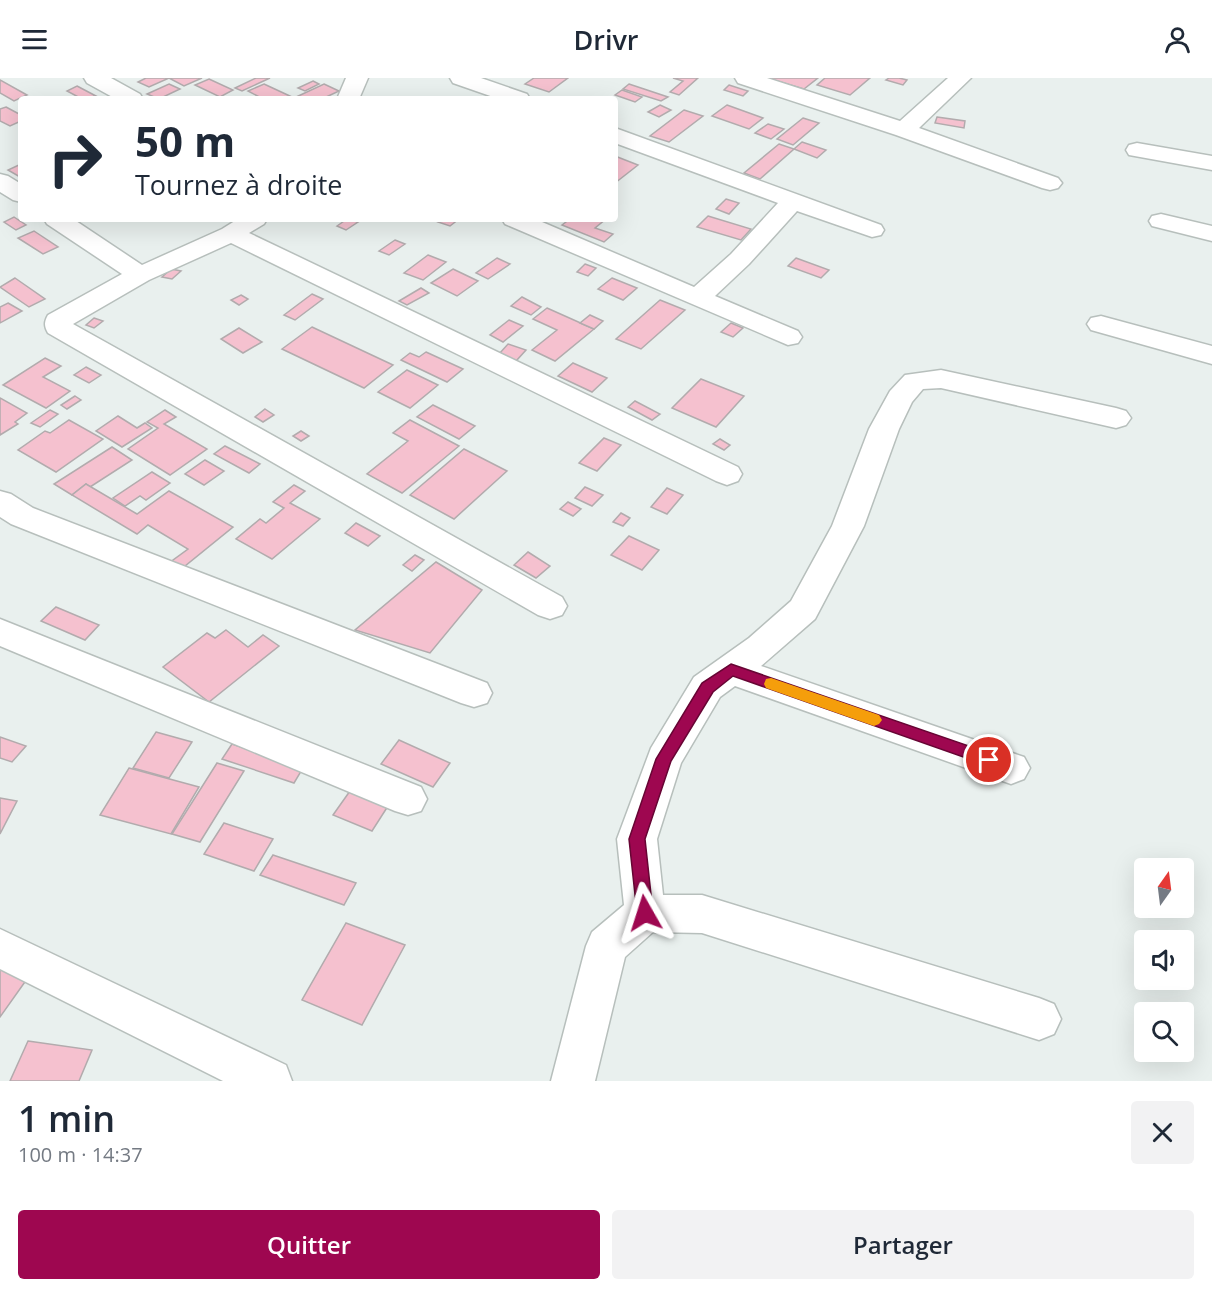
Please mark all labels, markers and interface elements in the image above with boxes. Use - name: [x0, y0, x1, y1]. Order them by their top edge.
- text: Drivr: [573, 21, 639, 58]
- icon: menu: [18, 23, 51, 56]
- icon: person: [1161, 23, 1194, 56]
- text: 50 m: [135, 112, 235, 169]
- icon: right: [36, 120, 114, 198]
- text: Tournez à droite: [135, 166, 343, 203]
- pin: [963, 734, 1014, 785]
- icon: arrive: [972, 743, 1005, 776]
- north arrow: [1134, 858, 1194, 918]
- map controls: [1134, 858, 1194, 1062]
- position arrow: [613, 881, 677, 945]
- button: sound: [1134, 930, 1194, 990]
- button: search: [1134, 1002, 1194, 1062]
- text: 1 min: [18, 1094, 115, 1143]
- button: close: [1131, 1101, 1194, 1164]
- text: 100 m · 14:37: [18, 1141, 143, 1168]
- button: Quitter: [18, 1210, 600, 1279]
- button: Partager: [612, 1210, 1194, 1279]

